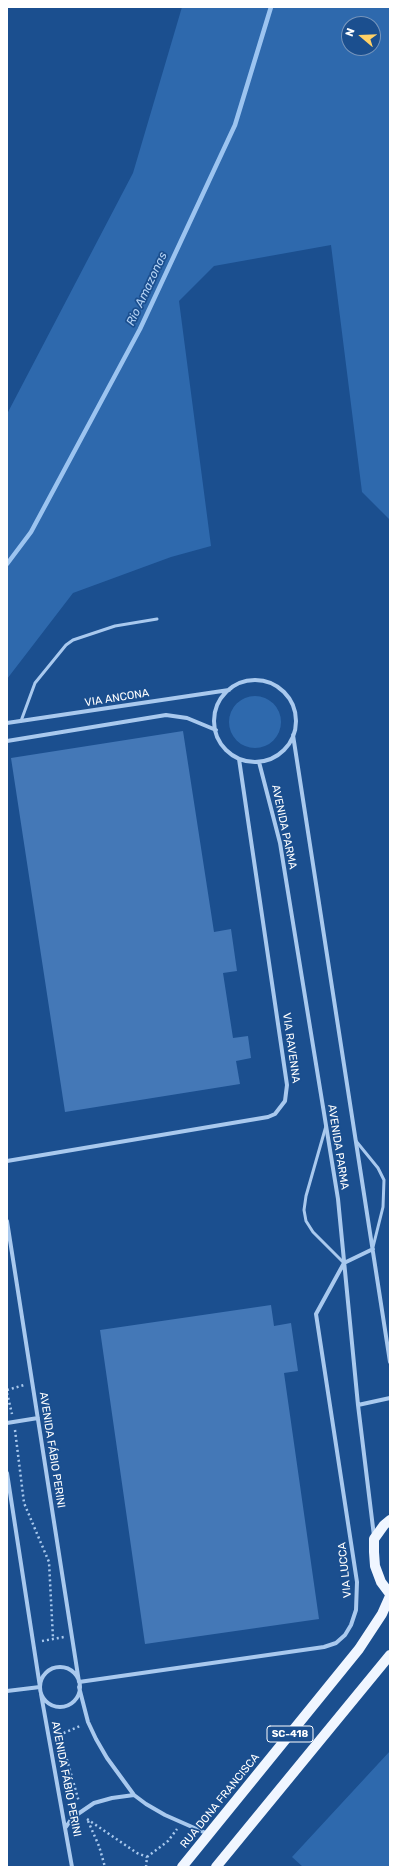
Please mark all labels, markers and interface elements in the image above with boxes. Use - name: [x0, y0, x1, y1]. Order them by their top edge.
- north arrow: [341, 16, 381, 56]
- text: N: [343, 26, 358, 38]
- water label: Rio Amazonas: [124, 250, 170, 328]
- street label: VIA ANCONA: [84, 686, 150, 710]
- street label: AVENIDA PARMA: [269, 783, 299, 871]
- street label: VIA RAVENNA: [280, 1012, 302, 1084]
- street label: AVENIDA PARMA: [325, 1103, 351, 1191]
- street label: AVENIDA FÁBIO PERINI: [36, 1391, 68, 1509]
- street label: VIA LUCCA: [336, 1541, 354, 1599]
- street label: AVENIDA FÁBIO PERINI: [48, 1720, 84, 1838]
- road number: SC-418: [267, 1726, 313, 1742]
- street label: RUA DONA FRANCISCA: [178, 1751, 262, 1851]

